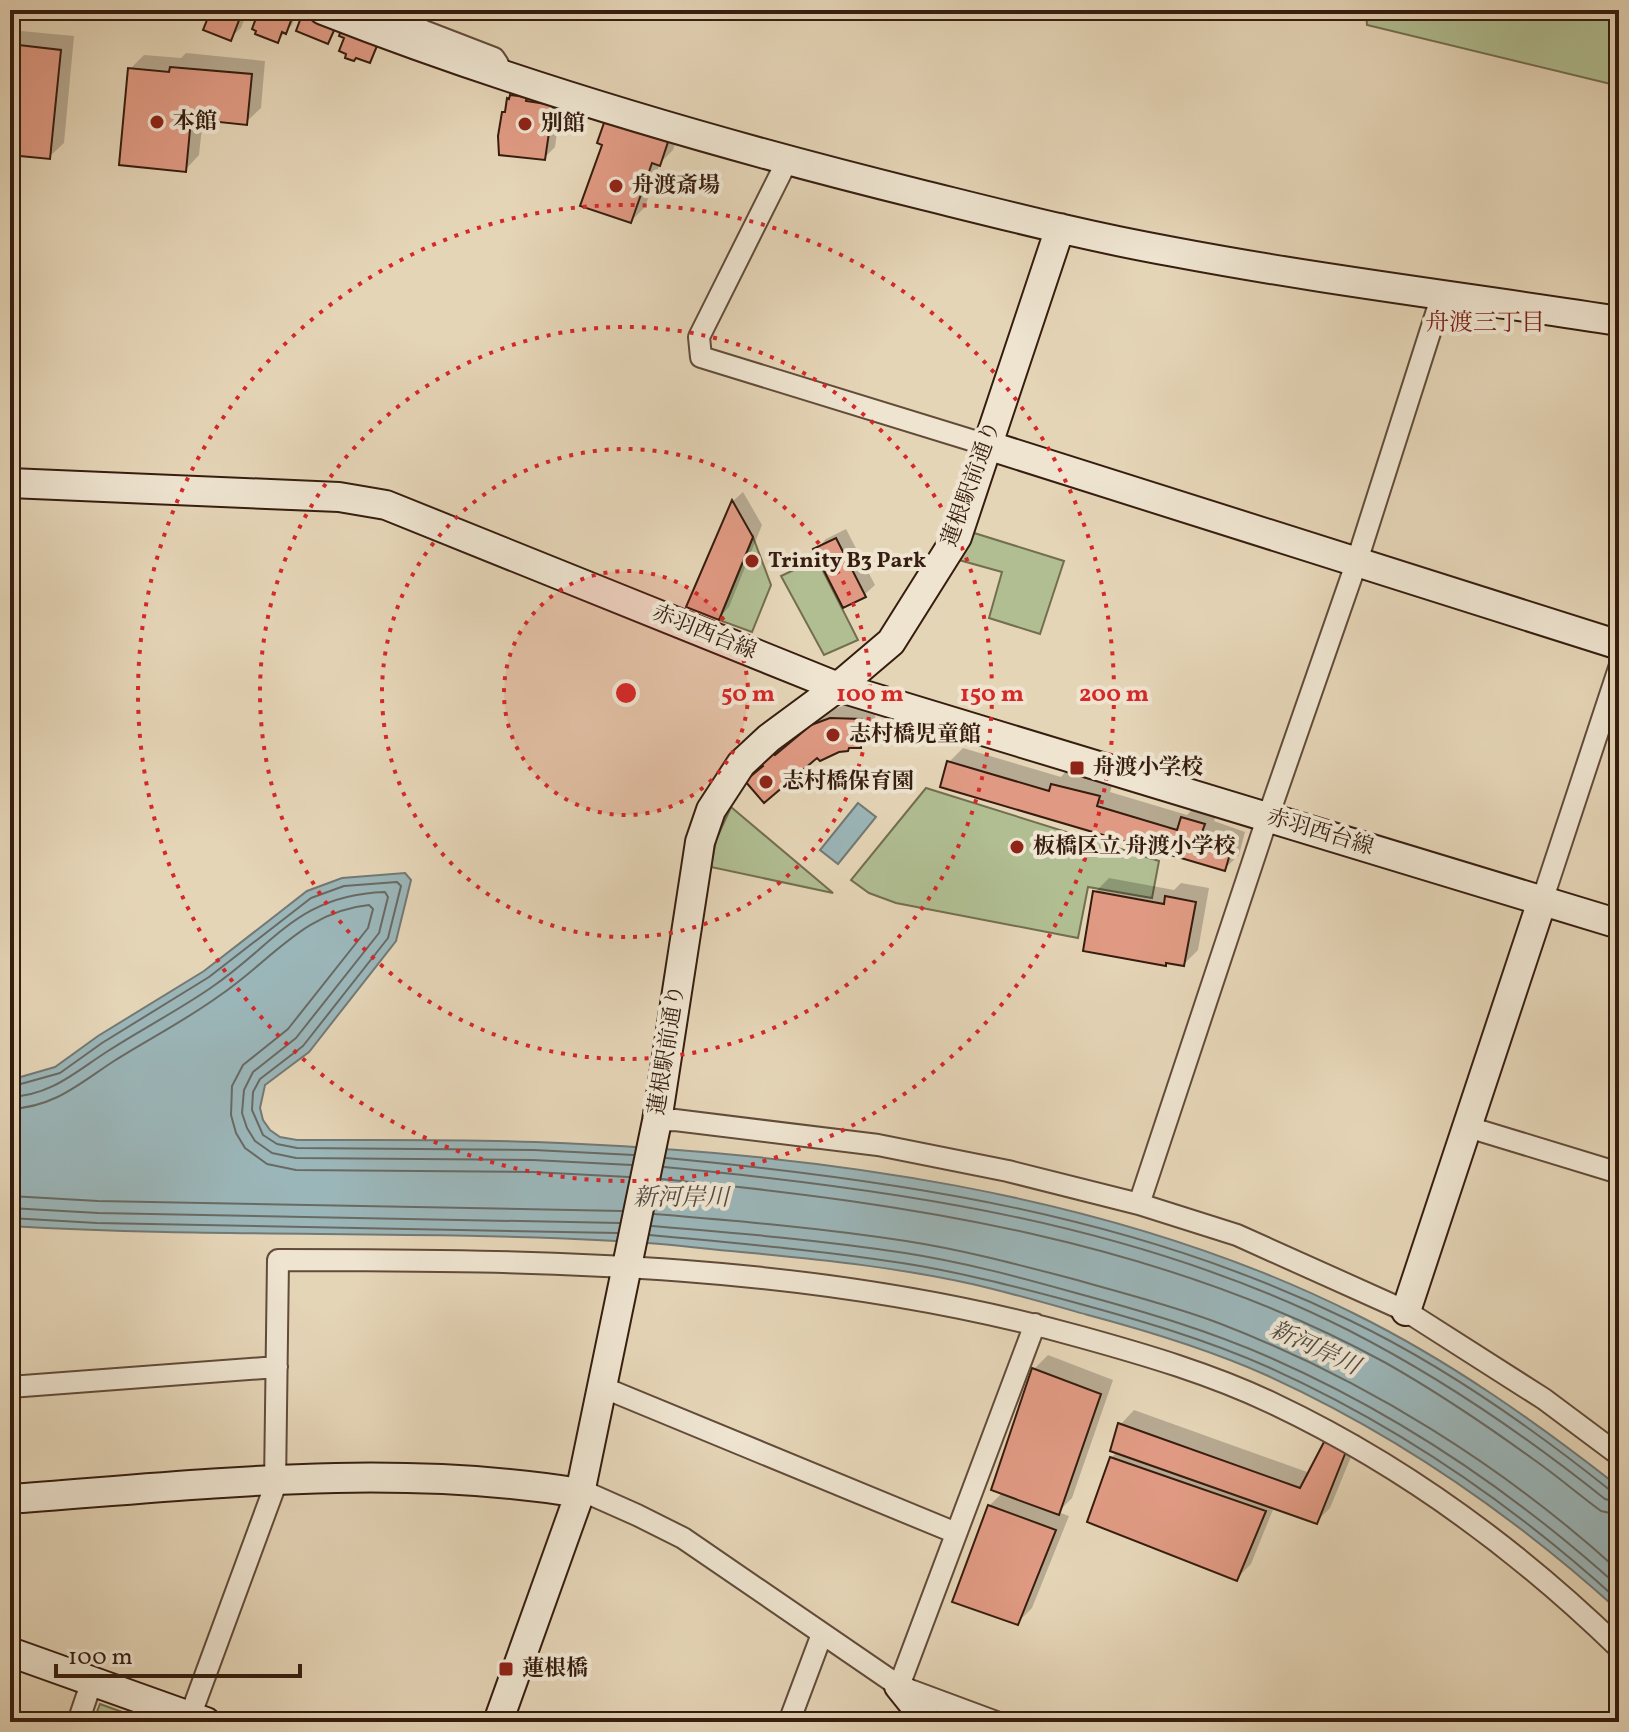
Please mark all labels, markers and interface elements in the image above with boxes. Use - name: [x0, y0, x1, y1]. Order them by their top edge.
- place label: 本館: [173, 107, 217, 138]
- place label: 別館: [541, 109, 585, 140]
- marker: 本館: [148, 113, 166, 131]
- marker: 別館: [516, 115, 534, 133]
- place label: 舟渡斎場: [632, 171, 720, 202]
- marker: 舟渡斎場: [607, 177, 625, 195]
- district label: 舟渡三丁目: [1425, 307, 1545, 341]
- street label: 蓮根駅前通り: [935, 417, 1009, 551]
- place label: Trinity B3 Park: [768, 546, 926, 577]
- marker: Trinity B3 Park: [743, 552, 761, 570]
- street label: 赤羽西台線: [647, 598, 761, 668]
- text: 50 m: [721, 678, 775, 712]
- text: 100 m: [836, 678, 904, 712]
- text: 150 m: [960, 678, 1024, 712]
- text: 200 m: [1079, 678, 1149, 712]
- centre of rings: [612, 679, 640, 707]
- place label: 志村橋児童館: [849, 720, 981, 751]
- marker: 志村橋児童館: [824, 726, 842, 744]
- place label: 舟渡小学校: [1093, 753, 1203, 784]
- marker: 舟渡小学校: [1068, 759, 1086, 777]
- place label: 志村橋保育園: [782, 767, 914, 798]
- marker: 志村橋保育園: [757, 773, 775, 791]
- street label: 赤羽西台線: [1263, 802, 1377, 864]
- place label: 板橋区立 舟渡小学校: [1033, 832, 1235, 863]
- marker: 板橋区立 舟渡小学校: [1008, 838, 1026, 856]
- street label: 蓮根駅前通り: [642, 982, 694, 1118]
- water label: 新河岸川: [633, 1182, 732, 1216]
- water label: 新河岸川: [1263, 1313, 1367, 1386]
- scale bar: [56, 1628, 300, 1678]
- text: 100 m: [68, 1641, 133, 1675]
- place label: 蓮根橋: [522, 1654, 588, 1685]
- marker: 蓮根橋: [497, 1660, 515, 1678]

